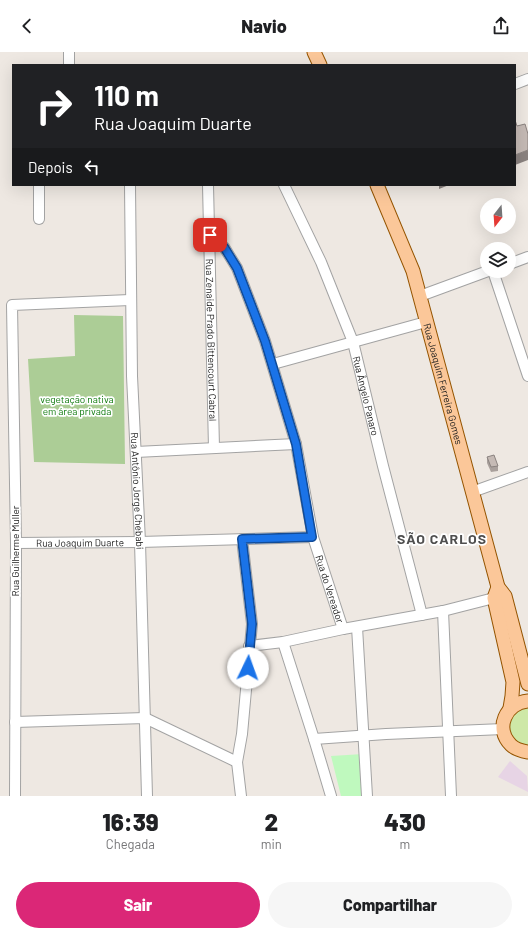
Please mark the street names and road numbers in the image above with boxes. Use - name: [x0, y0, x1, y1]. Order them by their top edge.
- street label: Rua Zenaide Prado Bittencourt Cabral: [204, 259, 219, 421]
- street label: Rua Joaquim Ferreira Gomes: [421, 322, 465, 446]
- street label: Rua Ângelo Panaro: [351, 355, 381, 437]
- street label: Rua Antônio Jorge Chebabi: [129, 432, 146, 550]
- street label: Rua Guilherme Muller: [9, 505, 21, 596]
- street label: Rua Joaquim Duarte: [36, 536, 124, 549]
- street label: Rua do Vereador: [313, 553, 347, 625]

